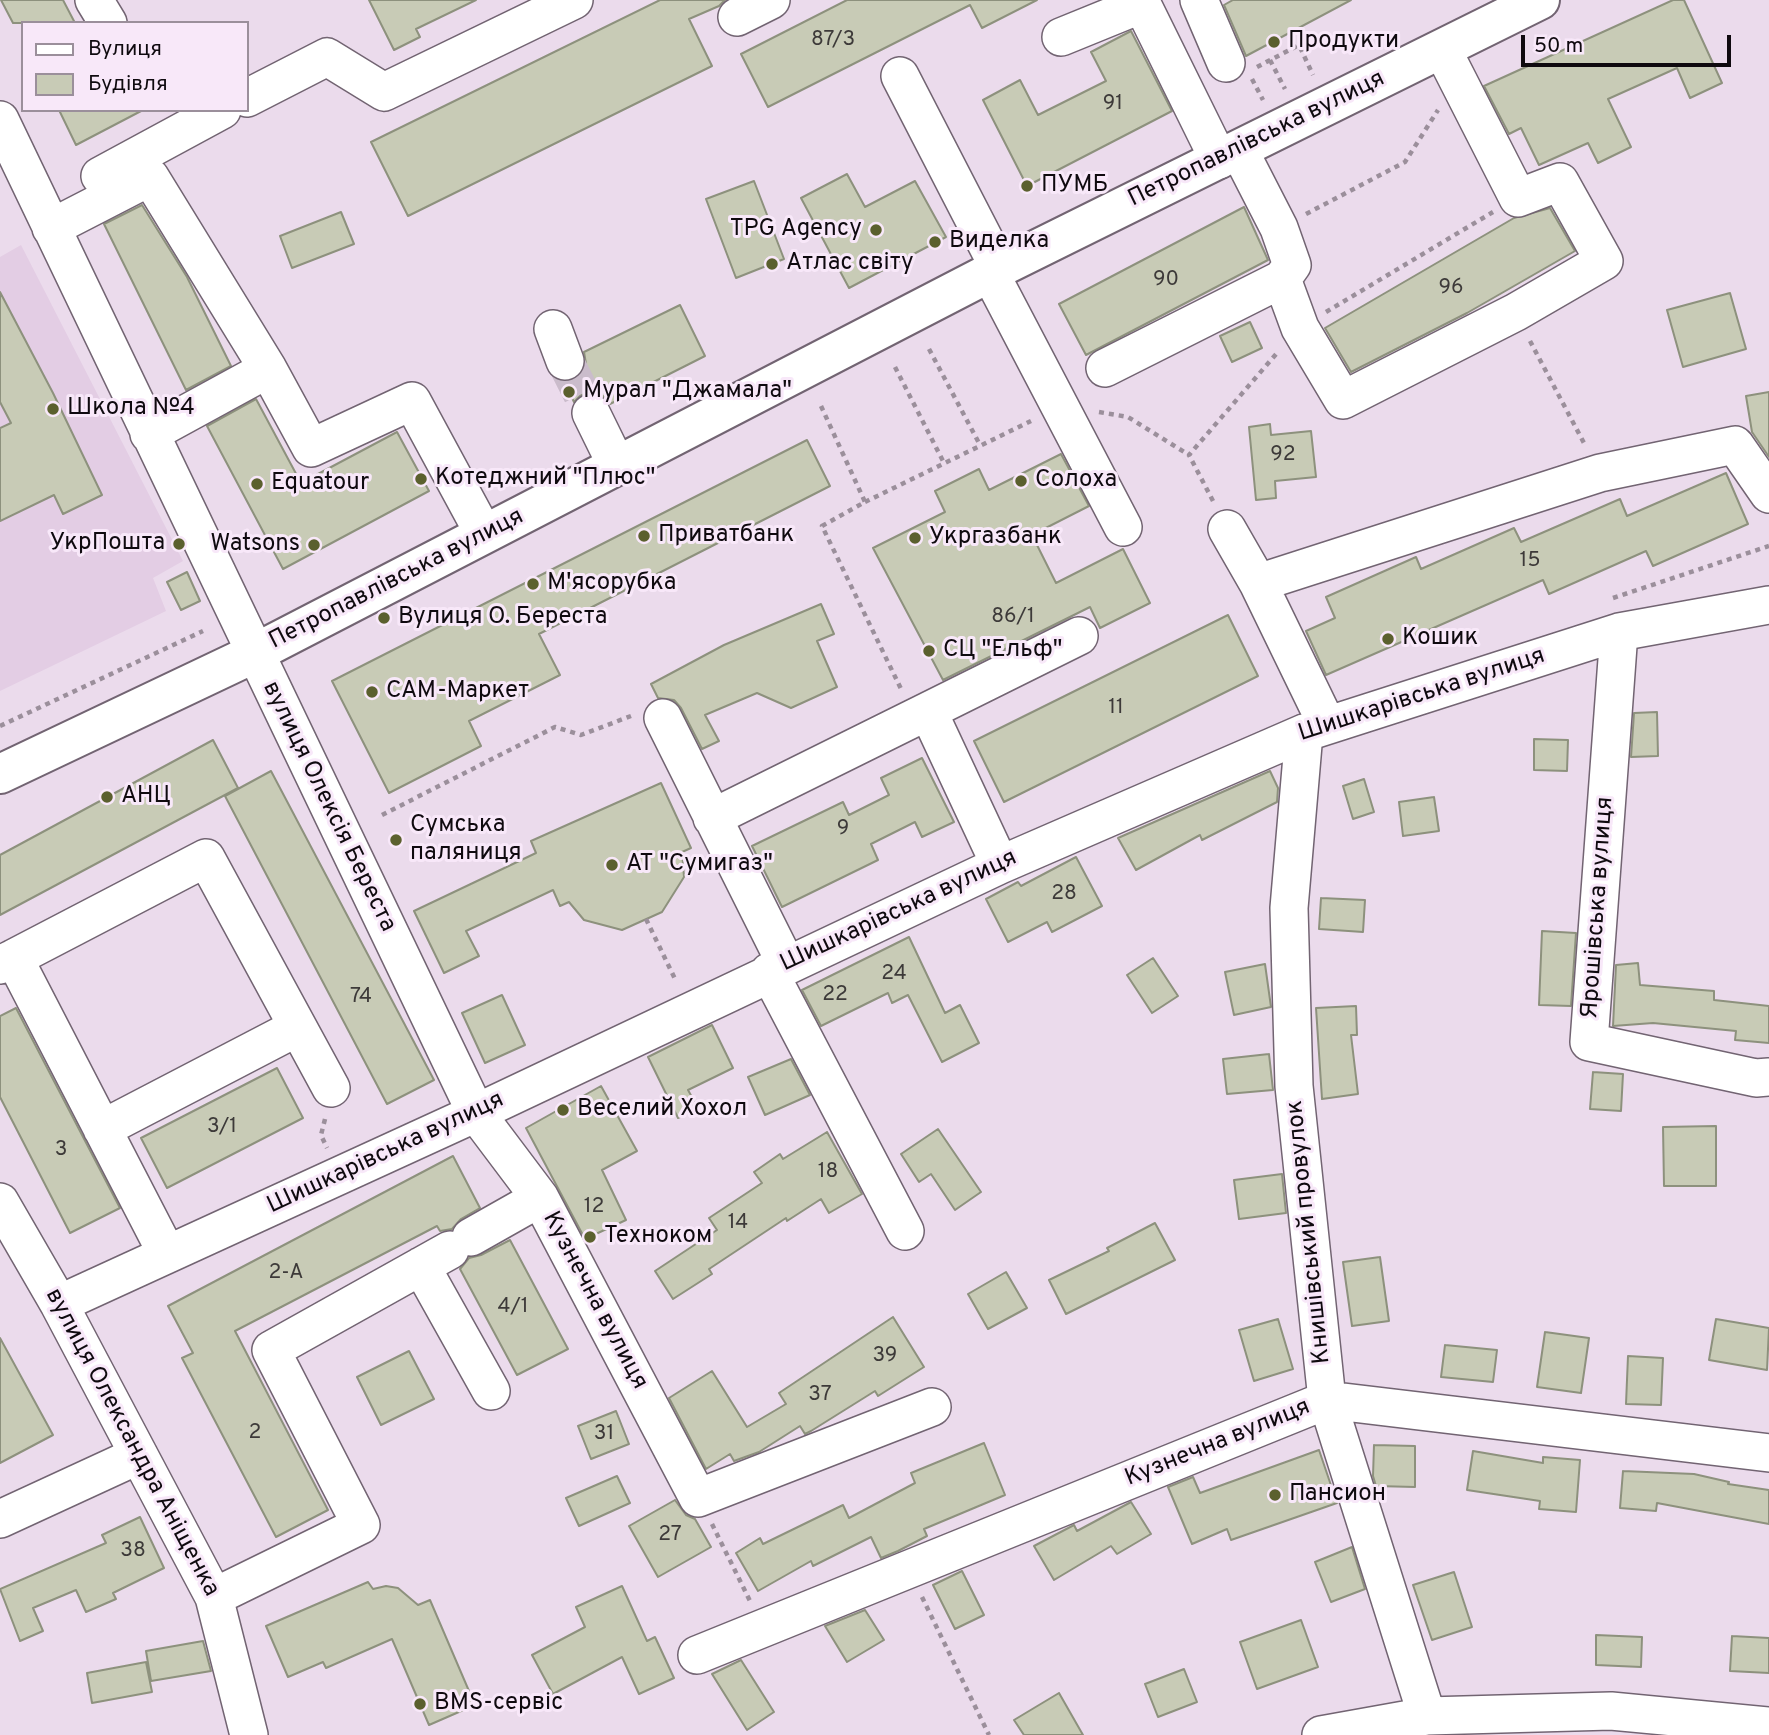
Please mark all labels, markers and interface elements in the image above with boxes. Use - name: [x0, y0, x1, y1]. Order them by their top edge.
- legend: [21, 21, 248, 112]
- scale bar: [1524, 21, 1734, 65]
- house number: 87/3: [811, 28, 855, 54]
- place label: Продукти: [1288, 28, 1399, 56]
- text: 50 m: [1534, 33, 1583, 60]
- marker: Продукти: [1266, 34, 1282, 50]
- text: Вулиця: [88, 36, 162, 63]
- street label: Петропавлівська вулиця: [1124, 65, 1390, 215]
- text: Будівля: [88, 71, 168, 98]
- house number: 91: [1103, 92, 1123, 118]
- place label: ПУМБ: [1041, 172, 1108, 200]
- marker: ПУМБ: [1019, 178, 1035, 194]
- place label: TPG Agency: [730, 216, 862, 244]
- marker: TPG Agency: [868, 222, 884, 238]
- place label: Виделка: [949, 228, 1049, 256]
- marker: Виделка: [927, 234, 943, 250]
- place label: Атлас світу: [786, 250, 914, 278]
- marker: Атлас світу: [764, 256, 780, 272]
- house number: 90: [1153, 268, 1179, 294]
- house number: 96: [1438, 276, 1464, 302]
- place label: Мурал "Джамала": [583, 378, 792, 406]
- marker: Мурал "Джамала": [561, 384, 577, 400]
- place label: Школа №4: [67, 395, 195, 423]
- marker: Школа №4: [45, 401, 61, 417]
- house number: 92: [1270, 443, 1296, 469]
- place label: Котеджний "Плюс": [435, 465, 656, 493]
- place label: Солоха: [1035, 467, 1117, 495]
- place label: Equatour: [271, 470, 369, 498]
- marker: Котеджний "Плюс": [413, 471, 429, 487]
- marker: Солоха: [1013, 473, 1029, 489]
- marker: Equatour: [249, 476, 265, 492]
- street label: Петропавлівська вулиця: [265, 503, 529, 657]
- place label: Приватбанк: [658, 522, 794, 550]
- place label: Укргазбанк: [929, 524, 1062, 552]
- marker: Приватбанк: [636, 528, 652, 544]
- place label: УкрПошта: [49, 530, 165, 558]
- marker: Укргазбанк: [907, 530, 923, 546]
- place label: Watsons: [210, 531, 300, 559]
- marker: УкрПошта: [171, 536, 187, 552]
- marker: Watsons: [306, 537, 322, 553]
- house number: 15: [1520, 549, 1540, 575]
- place label: М'ясорубка: [547, 570, 676, 598]
- marker: М'ясорубка: [525, 576, 541, 592]
- place label: Вулиця О. Береста: [398, 604, 607, 632]
- house number: 86/1: [991, 605, 1035, 631]
- marker: Вулиця О. Береста: [376, 610, 392, 626]
- place label: Кошик: [1402, 625, 1478, 653]
- marker: Кошик: [1380, 631, 1396, 647]
- place label: СЦ "Ельф": [943, 637, 1062, 665]
- street label: Шишкарівська вулиця: [1295, 642, 1549, 750]
- marker: СЦ "Ельф": [921, 643, 937, 659]
- street label: вулиця Олексія Береста: [255, 677, 401, 937]
- place label: САМ-Маркет: [386, 678, 529, 706]
- marker: САМ-Маркет: [364, 684, 380, 700]
- house number: 11: [1108, 696, 1124, 722]
- place label: АНЦ: [121, 783, 171, 811]
- marker: АНЦ: [99, 789, 115, 805]
- street label: Ярошівська вулиця: [1577, 796, 1621, 1020]
- place label: Сумська паляниця: [410, 812, 522, 868]
- house number: 9: [837, 817, 849, 843]
- marker: Сумська паляниця: [388, 832, 404, 848]
- street label: Шишкарівська вулиця: [776, 844, 1022, 980]
- place label: АТ "Сумигаз": [626, 851, 773, 879]
- marker: АТ "Сумигаз": [604, 857, 620, 873]
- house number: 28: [1051, 882, 1077, 908]
- house number: 24: [881, 962, 907, 988]
- house number: 22: [822, 983, 848, 1009]
- house number: 74: [350, 985, 372, 1011]
- street label: Шишкарівська вулиця: [263, 1086, 509, 1222]
- place label: Веселий Хохол: [577, 1096, 747, 1124]
- street label: Книшівський провулок: [1282, 1099, 1338, 1365]
- marker: Веселий Хохол: [555, 1102, 571, 1118]
- house number: 3/1: [207, 1115, 237, 1141]
- house number: 3: [55, 1138, 67, 1164]
- house number: 18: [818, 1160, 838, 1186]
- house number: 12: [584, 1195, 604, 1221]
- street label: Кузнечна вулиця: [535, 1207, 653, 1395]
- house number: 14: [728, 1211, 748, 1237]
- place label: Техноком: [604, 1223, 712, 1251]
- marker: Техноком: [582, 1229, 598, 1245]
- house number: 2-А: [268, 1261, 304, 1287]
- street label: вулиця Олександра Аніщенка: [37, 1284, 225, 1602]
- house number: 4/1: [497, 1295, 529, 1321]
- house number: 39: [873, 1344, 897, 1370]
- house number: 37: [808, 1383, 832, 1409]
- street label: Кузнечна вулиця: [1121, 1394, 1315, 1494]
- house number: 2: [249, 1421, 261, 1447]
- house number: 31: [594, 1422, 614, 1448]
- place label: Пансион: [1289, 1481, 1386, 1509]
- marker: Пансион: [1267, 1487, 1283, 1503]
- house number: 27: [658, 1523, 682, 1549]
- house number: 38: [120, 1539, 146, 1565]
- place label: BMS-сервіс: [434, 1690, 563, 1718]
- marker: BMS-сервіс: [412, 1696, 428, 1712]

